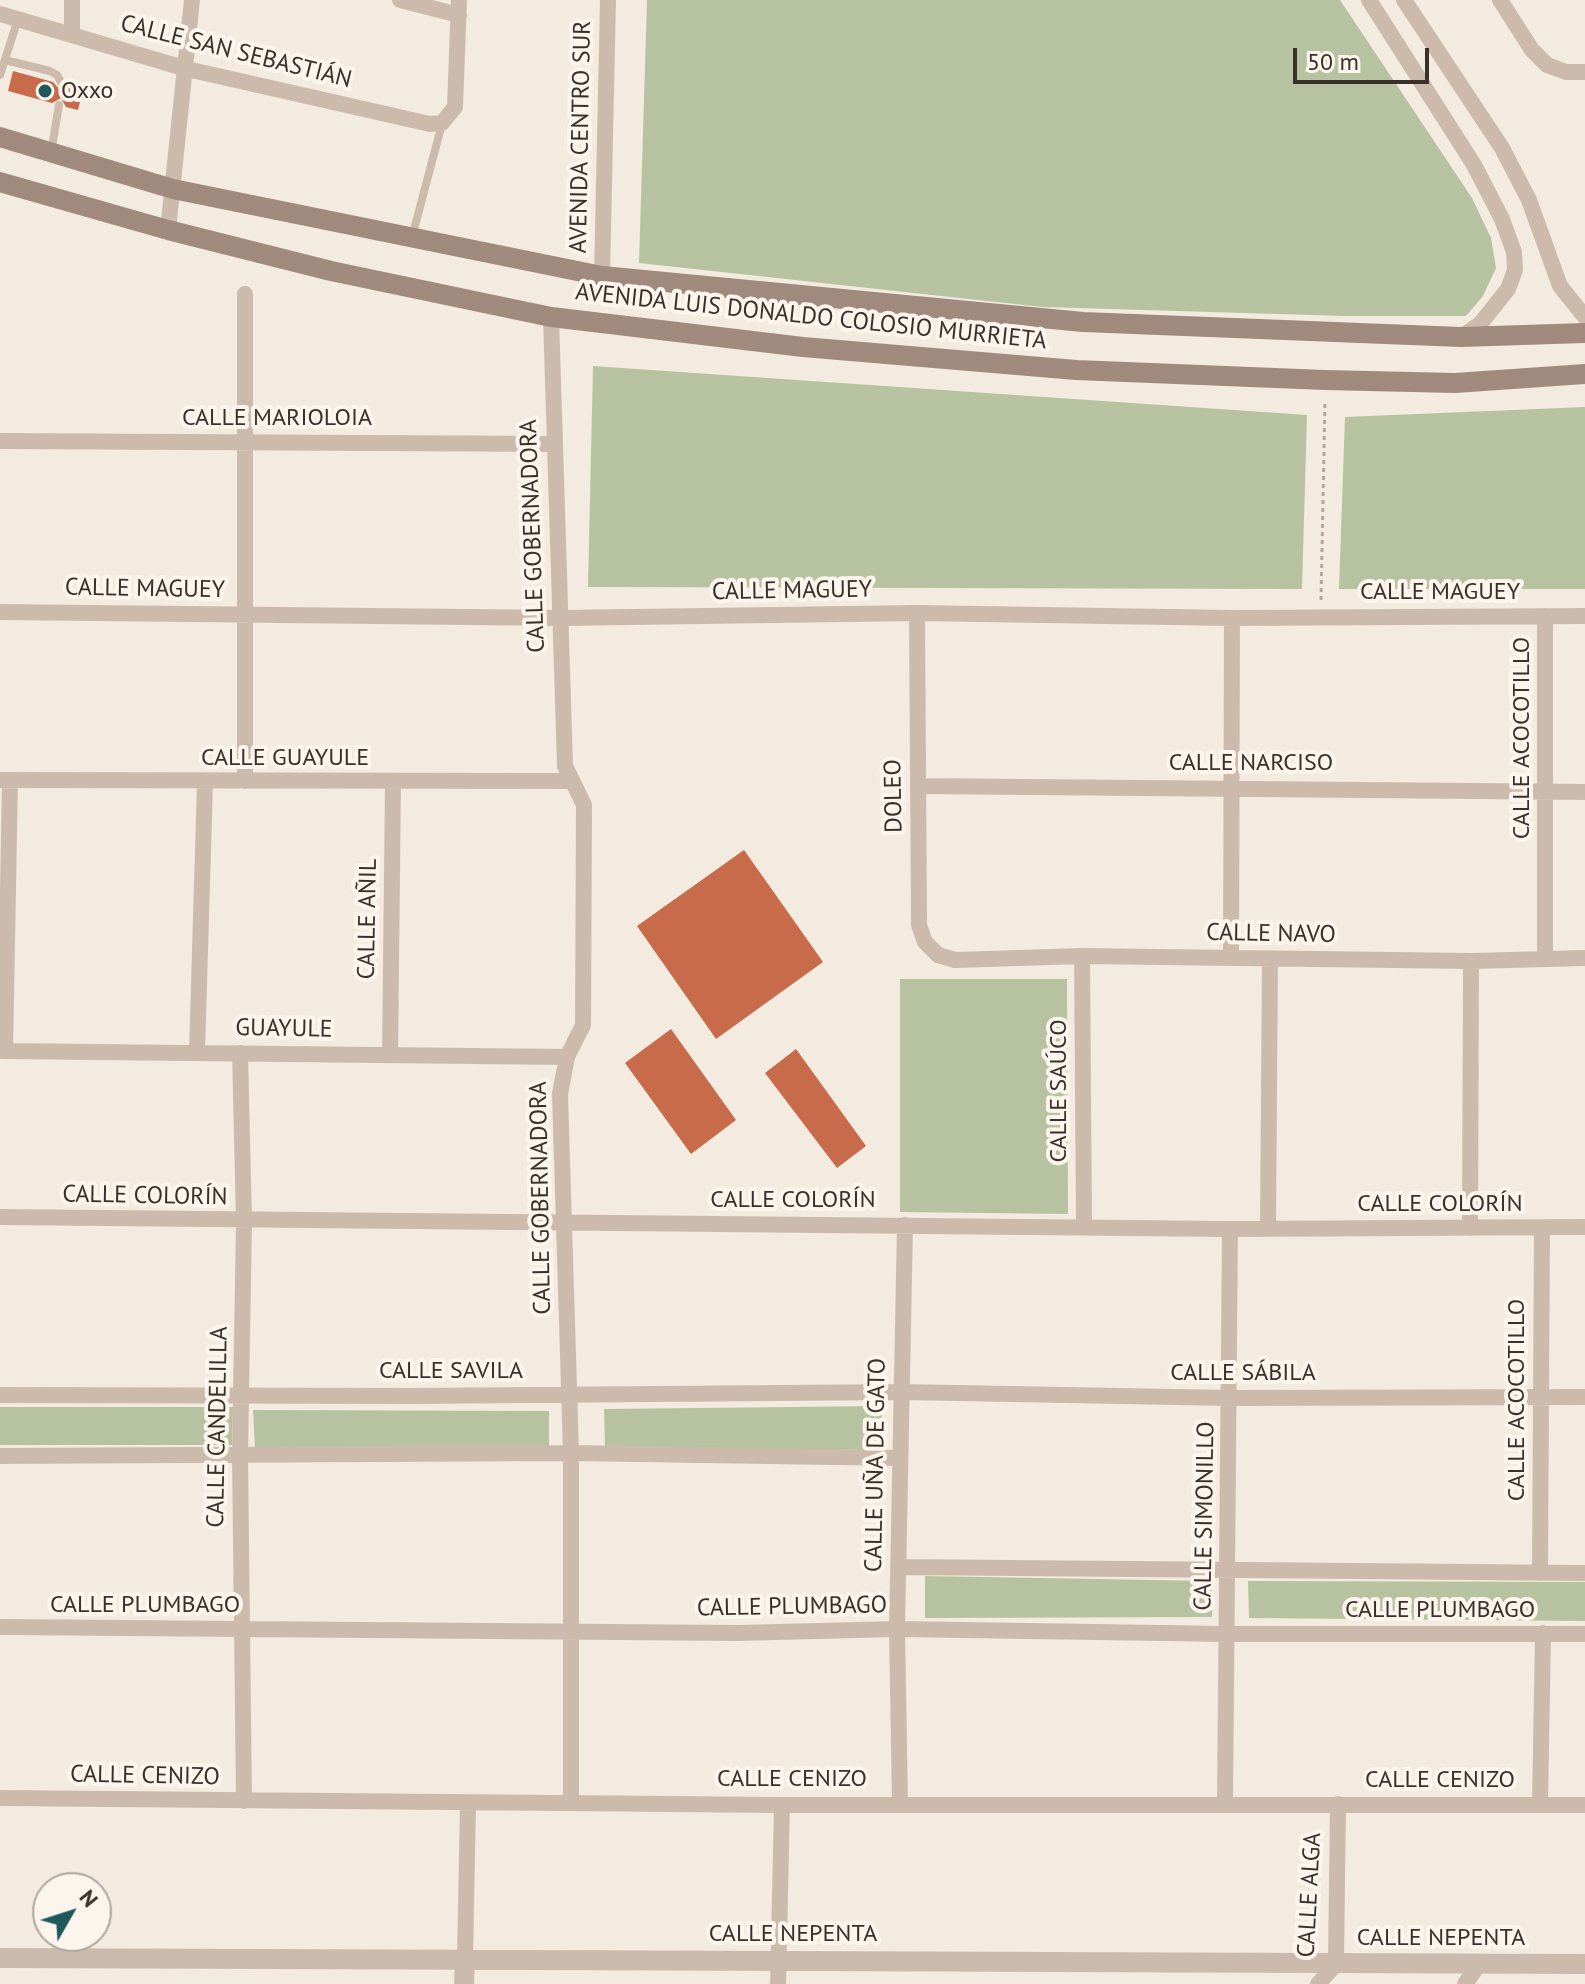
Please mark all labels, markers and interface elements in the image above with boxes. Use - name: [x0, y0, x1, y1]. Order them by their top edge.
- street label: CALLE SAN SEBASTIÁN: [117, 9, 355, 95]
- street label: AVENIDA CENTRO SUR: [565, 20, 597, 254]
- scale bar: [1297, 32, 1433, 82]
- text: 50 m: [1307, 46, 1359, 77]
- place label: Oxxo: [61, 77, 113, 105]
- marker: Oxxo: [36, 82, 54, 100]
- street label: AVENIDA LUIS DONALDO COLOSIO MURRIETA: [574, 278, 1048, 356]
- street label: CALLE MARIOLOIA: [182, 404, 372, 432]
- street label: CALLE GOBERNADORA: [515, 419, 551, 653]
- street label: CALLE MAGUEY: [65, 573, 225, 605]
- street label: CALLE MAGUEY: [712, 575, 872, 607]
- street label: CALLE MAGUEY: [1360, 578, 1520, 606]
- street label: CALLE ACOCOTILLO: [1508, 637, 1536, 839]
- street label: CALLE GUAYULE: [201, 744, 369, 772]
- street label: CALLE NARCISO: [1169, 749, 1333, 777]
- street label: DOLEO: [879, 759, 909, 833]
- street label: CALLE AÑIL: [353, 858, 383, 980]
- street label: CALLE NAVO: [1206, 918, 1336, 950]
- street label: GUAYULE: [235, 1014, 333, 1044]
- street label: CALLE SAÚCO: [1045, 1019, 1073, 1163]
- street label: CALLE GOBERNADORA: [525, 1081, 557, 1315]
- street label: CALLE COLORÍN: [62, 1180, 228, 1212]
- street label: CALLE COLORÍN: [710, 1186, 876, 1214]
- street label: CALLE COLORÍN: [1357, 1190, 1523, 1218]
- street label: CALLE ACOCOTILLO: [1503, 1299, 1531, 1501]
- street label: CALLE CANDELILLA: [202, 1326, 234, 1528]
- street label: CALLE SAVILA: [379, 1357, 523, 1385]
- street label: CALLE UÑA DE GATO: [860, 1358, 892, 1572]
- street label: CALLE SÁBILA: [1170, 1359, 1316, 1387]
- street label: CALLE SIMONILLO: [1189, 1421, 1221, 1611]
- street label: CALLE PLUMBAGO: [50, 1591, 240, 1619]
- street label: CALLE PLUMBAGO: [697, 1591, 887, 1623]
- street label: CALLE PLUMBAGO: [1345, 1596, 1535, 1624]
- street label: CALLE CENIZO: [70, 1760, 220, 1792]
- street label: CALLE CENIZO: [717, 1765, 867, 1793]
- street label: CALLE CENIZO: [1365, 1766, 1515, 1794]
- street label: CALLE ALGA: [1292, 1832, 1328, 1958]
- north arrow: [32, 1872, 112, 1952]
- text: N: [74, 1884, 105, 1913]
- street label: CALLE NEPENTA: [709, 1920, 877, 1948]
- street label: CALLE NEPENTA: [1357, 1924, 1525, 1952]

